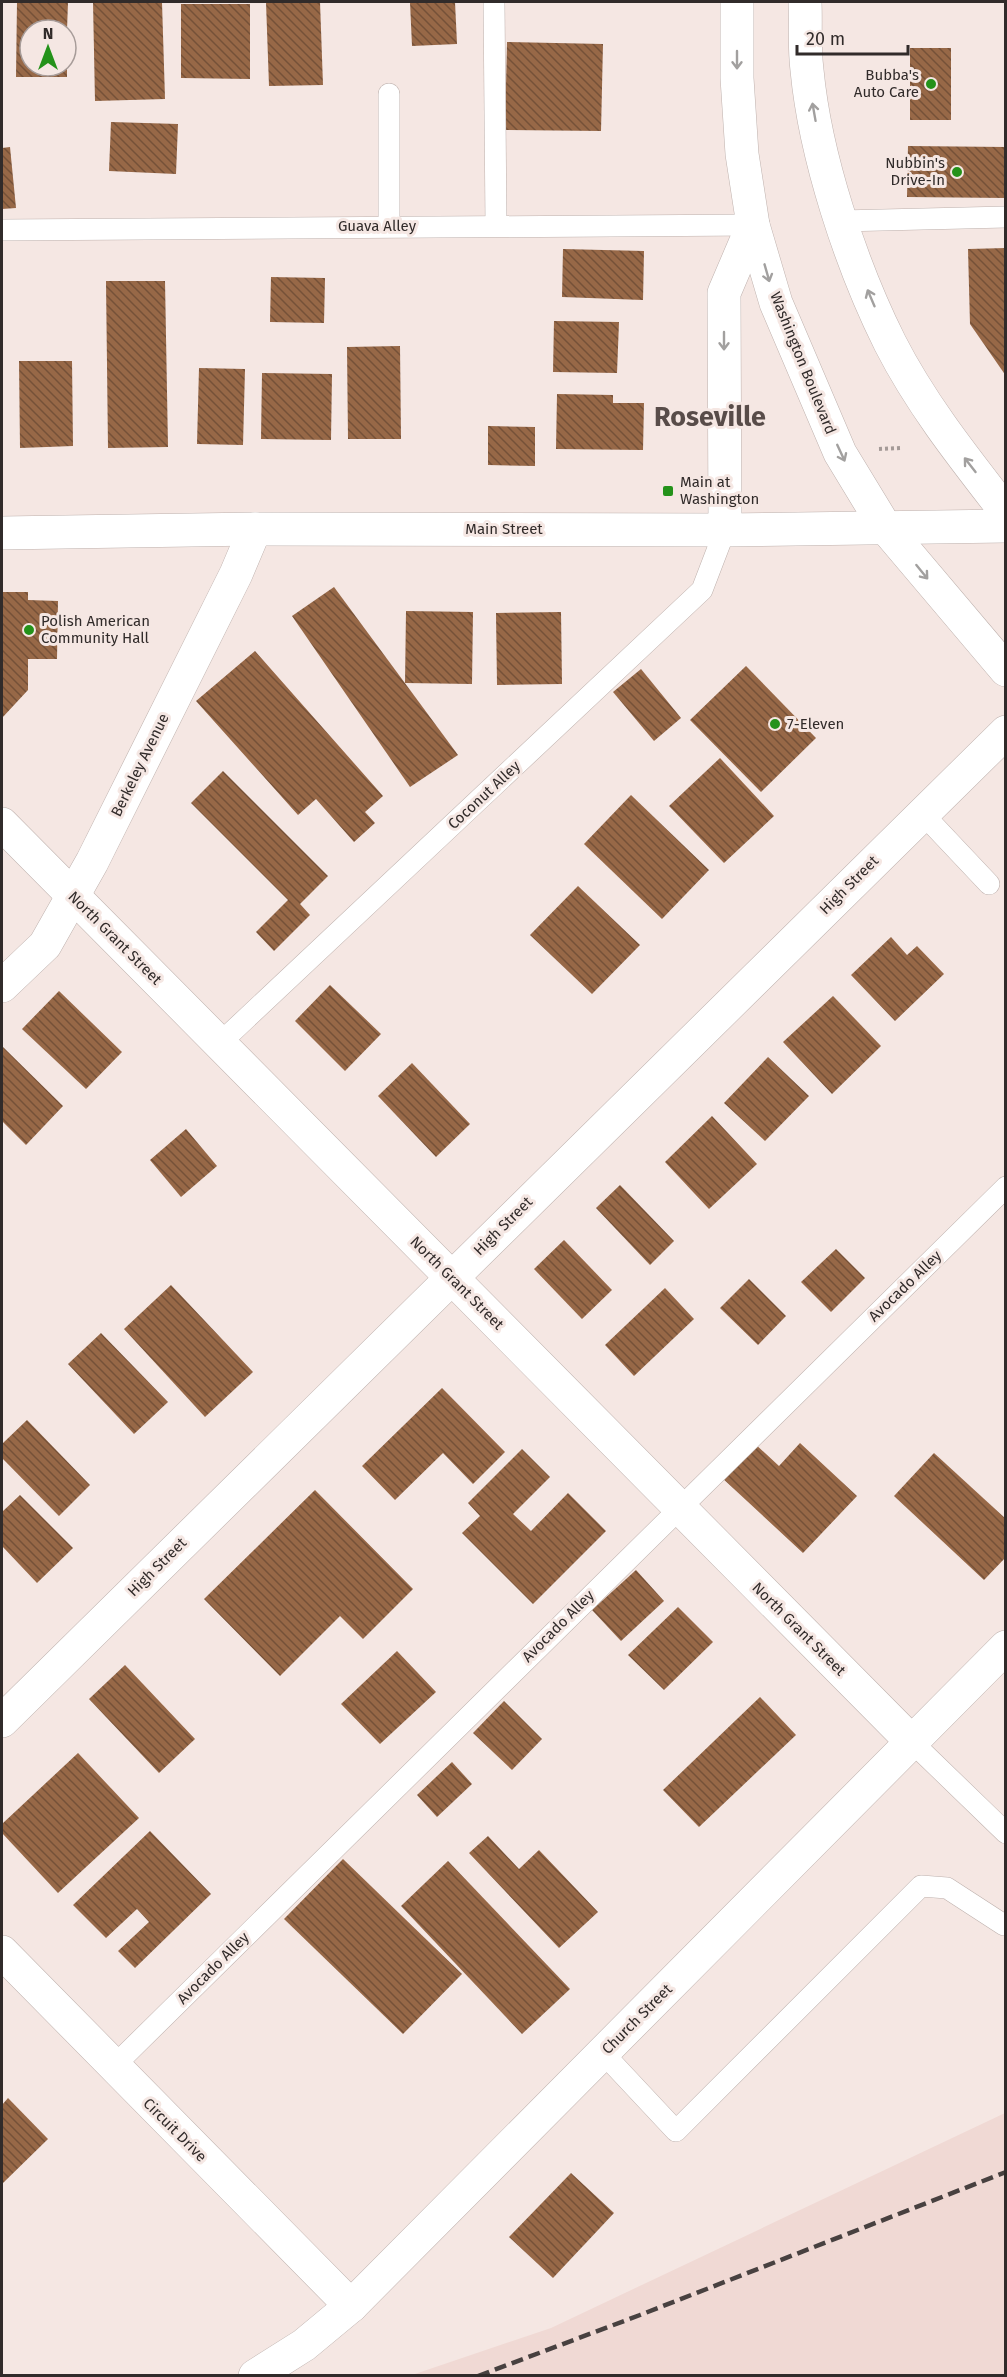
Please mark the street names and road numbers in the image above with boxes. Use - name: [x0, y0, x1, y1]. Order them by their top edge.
- street label: Guava Alley: [338, 217, 417, 235]
- street label: Washington Boulevard: [766, 289, 840, 437]
- street label: Main Street: [465, 520, 543, 538]
- street label: Berkeley Avenue: [107, 711, 173, 819]
- street label: Coconut Alley: [444, 757, 524, 833]
- street label: High Street: [816, 851, 883, 918]
- street label: North Grant Street: [65, 888, 166, 989]
- street label: High Street: [470, 1192, 537, 1259]
- street label: North Grant Street: [407, 1233, 508, 1334]
- street label: Avocado Alley: [865, 1246, 946, 1325]
- street label: High Street: [124, 1533, 191, 1600]
- street label: North Grant Street: [749, 1579, 850, 1680]
- street label: Avocado Alley: [518, 1586, 598, 1666]
- street label: Avocado Alley: [173, 1928, 253, 2008]
- street label: Church Street: [598, 1980, 676, 2058]
- street label: Circuit Drive: [139, 2094, 211, 2166]

